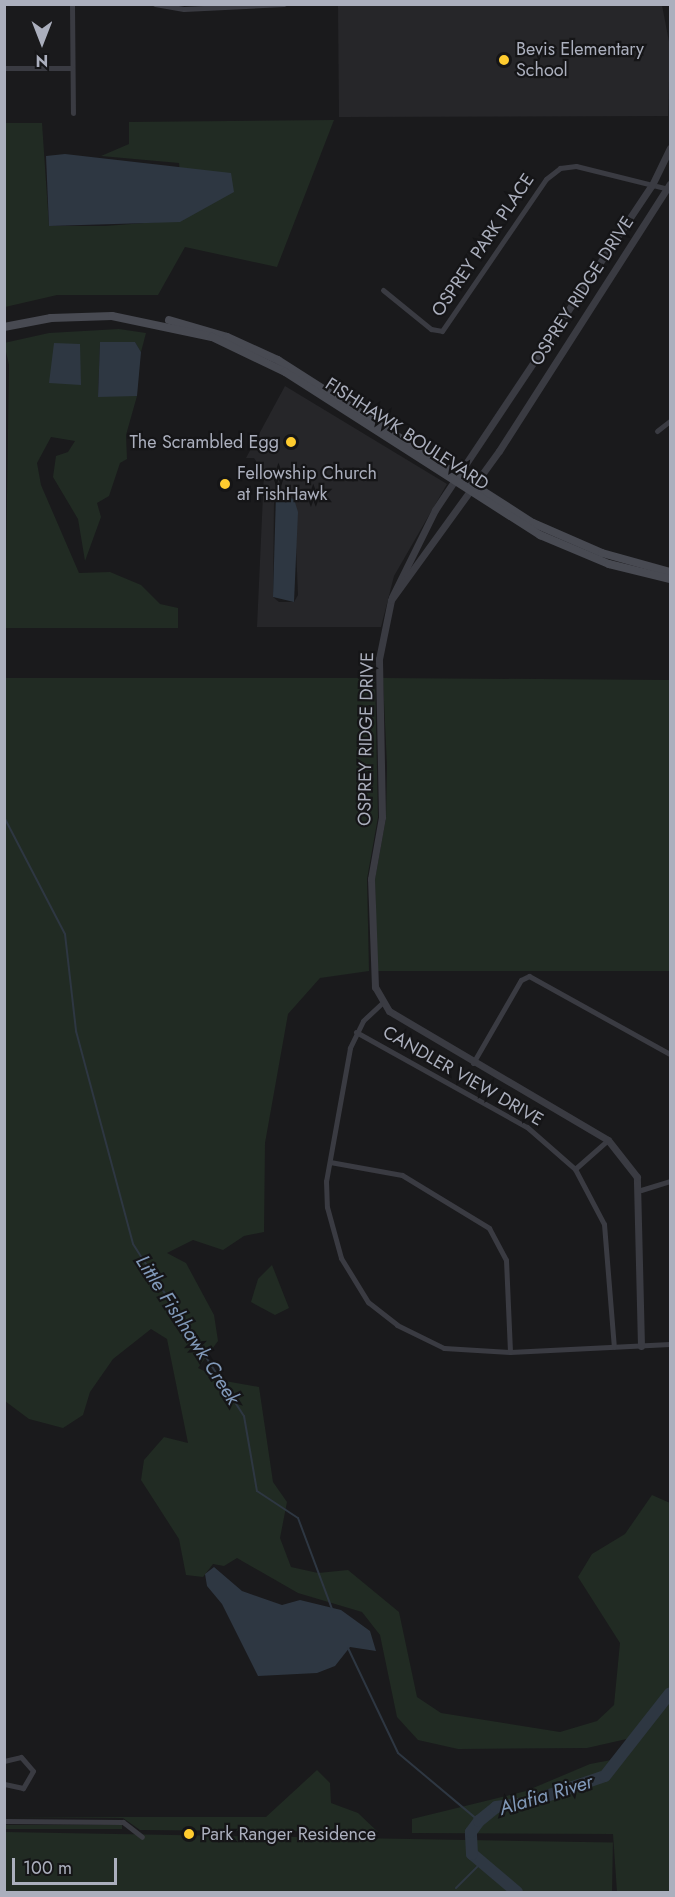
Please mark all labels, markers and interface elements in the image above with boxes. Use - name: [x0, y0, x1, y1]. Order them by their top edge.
- north arrow: [12, 12, 72, 72]
- place label: Bevis Elementary School: [516, 39, 644, 82]
- text: N: [36, 49, 48, 72]
- marker: Bevis Elementary School: [497, 53, 511, 67]
- street label: OSPREY PARK PLACE: [427, 169, 539, 321]
- street label: OSPREY RIDGE DRIVE: [526, 212, 638, 370]
- street label: FISHHAWK BOULEVARD: [321, 373, 493, 495]
- place label: The Scrambled Egg: [129, 431, 279, 453]
- marker: The Scrambled Egg: [284, 435, 298, 449]
- place label: Fellowship Church at FishHawk: [237, 463, 377, 506]
- marker: Fellowship Church at FishHawk: [218, 477, 232, 491]
- street label: OSPREY RIDGE DRIVE: [354, 652, 378, 826]
- street label: CANDLER VIEW DRIVE: [379, 1021, 547, 1131]
- water label: Little Fishhawk Creek: [131, 1251, 245, 1409]
- water label: Alafia River: [496, 1769, 596, 1821]
- place label: Park Ranger Residence: [201, 1823, 376, 1845]
- marker: Park Ranger Residence: [182, 1827, 196, 1841]
- scale bar: [15, 1846, 120, 1884]
- text: 100 m: [23, 1855, 72, 1881]

